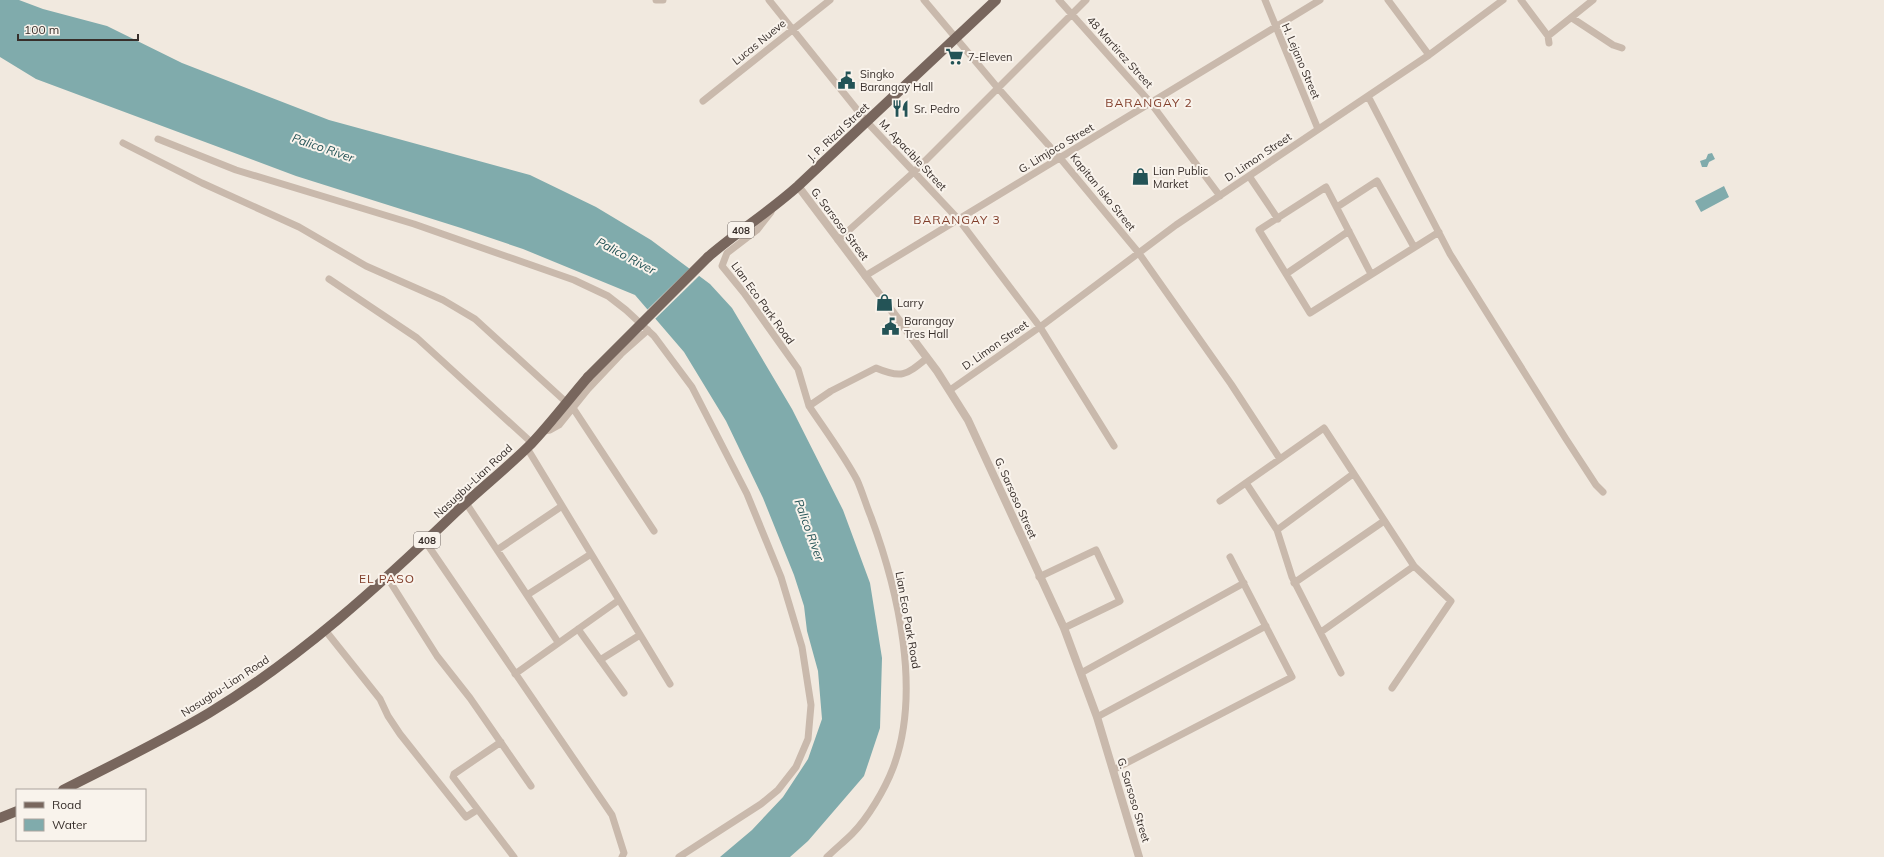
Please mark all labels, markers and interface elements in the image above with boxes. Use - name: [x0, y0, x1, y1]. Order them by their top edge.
- street label: 48 Martirez Street: [1084, 13, 1156, 91]
- scale bar: [18, 16, 138, 42]
- street label: Lucas Nueve: [729, 16, 789, 68]
- street label: H. Lejano Street: [1279, 21, 1323, 101]
- text: 100 m: [24, 22, 59, 37]
- supermarket icon: 7-Eleven: [945, 47, 965, 67]
- place label: 7-Eleven: [968, 50, 1013, 64]
- place label: Singko Barangay Hall: [860, 67, 933, 94]
- public building icon: Singko Barangay Hall: [837, 70, 857, 90]
- district label: BARANGAY 2: [1105, 95, 1193, 110]
- restaurant icon: Sr. Pedro: [891, 99, 911, 119]
- street label: J. P. Rizal Street: [804, 100, 872, 164]
- place label: Sr. Pedro: [914, 102, 960, 116]
- street label: M. Apacible Street: [876, 116, 950, 194]
- street label: G. Limjoco Street: [1016, 120, 1096, 176]
- street label: D. Limon Street: [1222, 129, 1294, 184]
- water label: Palico River: [290, 130, 357, 165]
- street label: Kapitan Isko Street: [1067, 150, 1139, 234]
- place label: Lian Public Market: [1153, 164, 1209, 191]
- shop icon: Lian Public Market: [1130, 167, 1150, 187]
- street label: G. Sarsoso Street: [808, 185, 872, 263]
- district label: BARANGAY 3: [913, 212, 1001, 227]
- road number: 408: [728, 222, 754, 238]
- water label: Palico River: [594, 234, 659, 278]
- street label: Lian Eco Park Road: [728, 259, 798, 347]
- shop icon: Larry: [874, 293, 894, 313]
- place label: Larry: [897, 296, 924, 310]
- place label: Barangay Tres Hall: [904, 314, 954, 341]
- public building icon: Barangay Tres Hall: [881, 317, 901, 337]
- street label: D. Limon Street: [959, 317, 1031, 373]
- street label: Nasugbu-Lian Road: [431, 441, 515, 521]
- street label: G. Sarsoso Street: [992, 455, 1040, 541]
- water label: Palico River: [791, 497, 828, 563]
- road number: 408: [414, 532, 440, 548]
- street label: Lian Eco Park Road: [893, 570, 923, 670]
- district label: EL PASO: [359, 571, 415, 586]
- street label: Nasugbu-Lian Road: [178, 652, 272, 720]
- street label: G. Sarsoso Street: [1115, 756, 1154, 844]
- legend: [16, 789, 146, 841]
- text: Road: [52, 797, 81, 812]
- text: Water: [52, 817, 88, 832]

